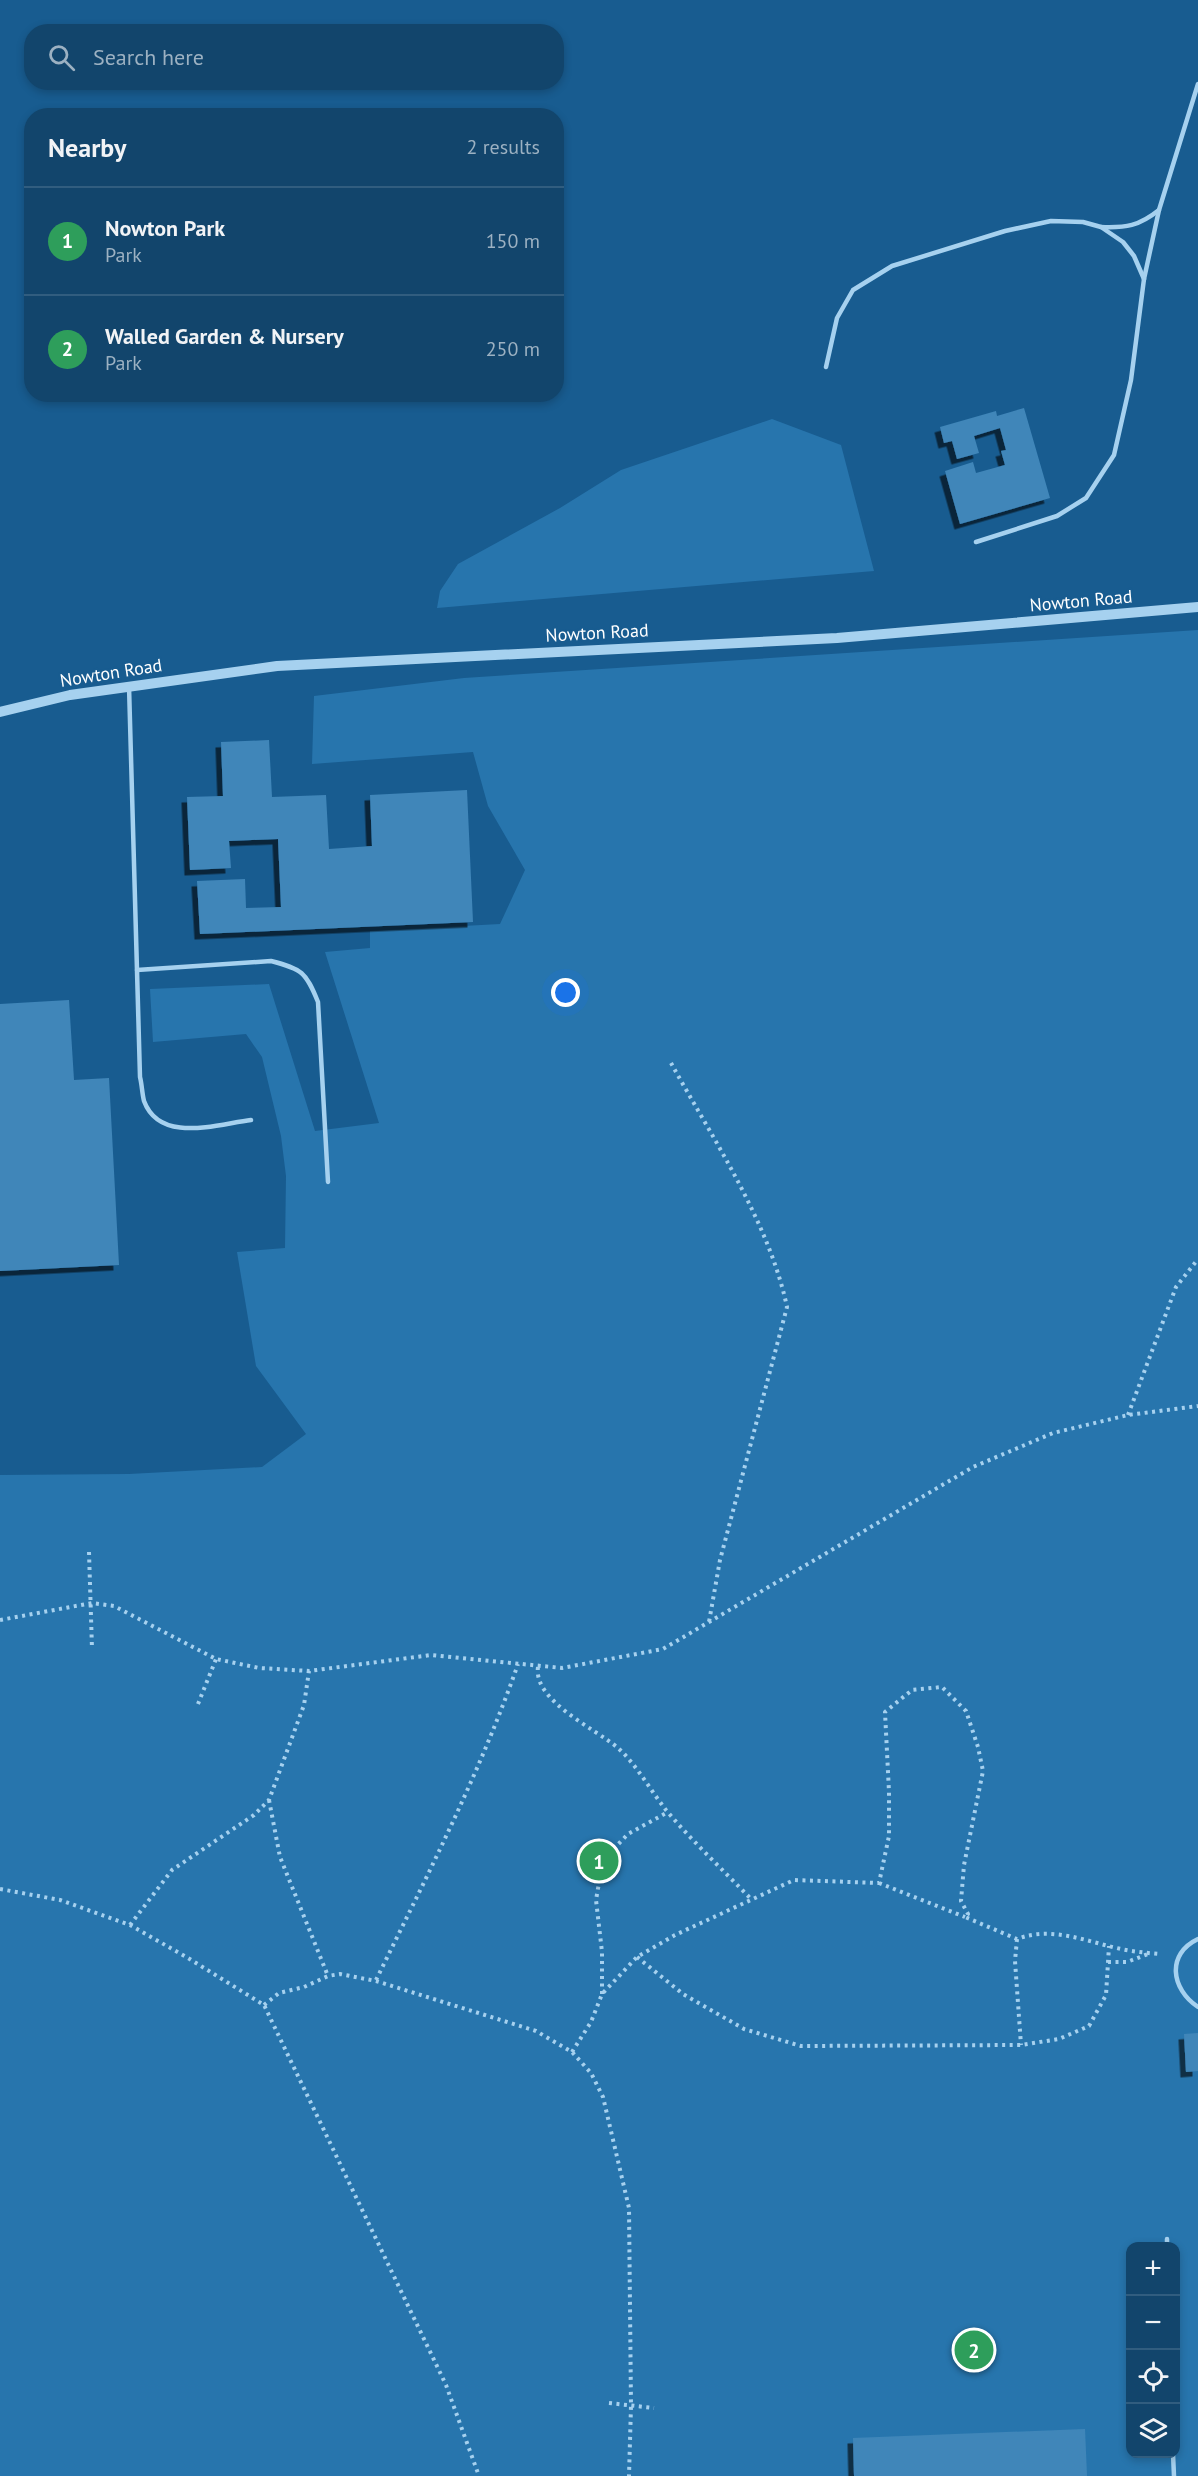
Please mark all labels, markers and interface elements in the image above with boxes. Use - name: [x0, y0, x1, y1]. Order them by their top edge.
- search box: [24, 24, 564, 90]
- icon: search: [45, 41, 78, 74]
- text: Search here: [93, 43, 204, 71]
- text: Nearby: [48, 131, 126, 164]
- text: 2 results: [467, 134, 540, 160]
- text: Nowton Park: [105, 214, 225, 242]
- text: 1: [62, 228, 73, 254]
- text: 150 m: [486, 228, 540, 254]
- text: Park: [105, 242, 142, 268]
- text: Walled Garden & Nursery: [105, 322, 344, 350]
- text: 2: [62, 336, 73, 362]
- text: 250 m: [486, 336, 540, 362]
- text: Park: [105, 350, 142, 376]
- street label: Nowton Road: [1029, 585, 1133, 616]
- street label: Nowton Road: [545, 618, 649, 647]
- street label: Nowton Road: [58, 653, 164, 692]
- your location: [551, 978, 580, 1007]
- pin: 1: [580, 1838, 618, 1884]
- map controls: [1126, 2242, 1180, 2458]
- button: +: [1126, 2242, 1180, 2296]
- button: −: [1126, 2296, 1180, 2350]
- pin: 2: [954, 2328, 994, 2372]
- button: locate: [1126, 2350, 1180, 2404]
- button: layers: [1126, 2404, 1180, 2458]

